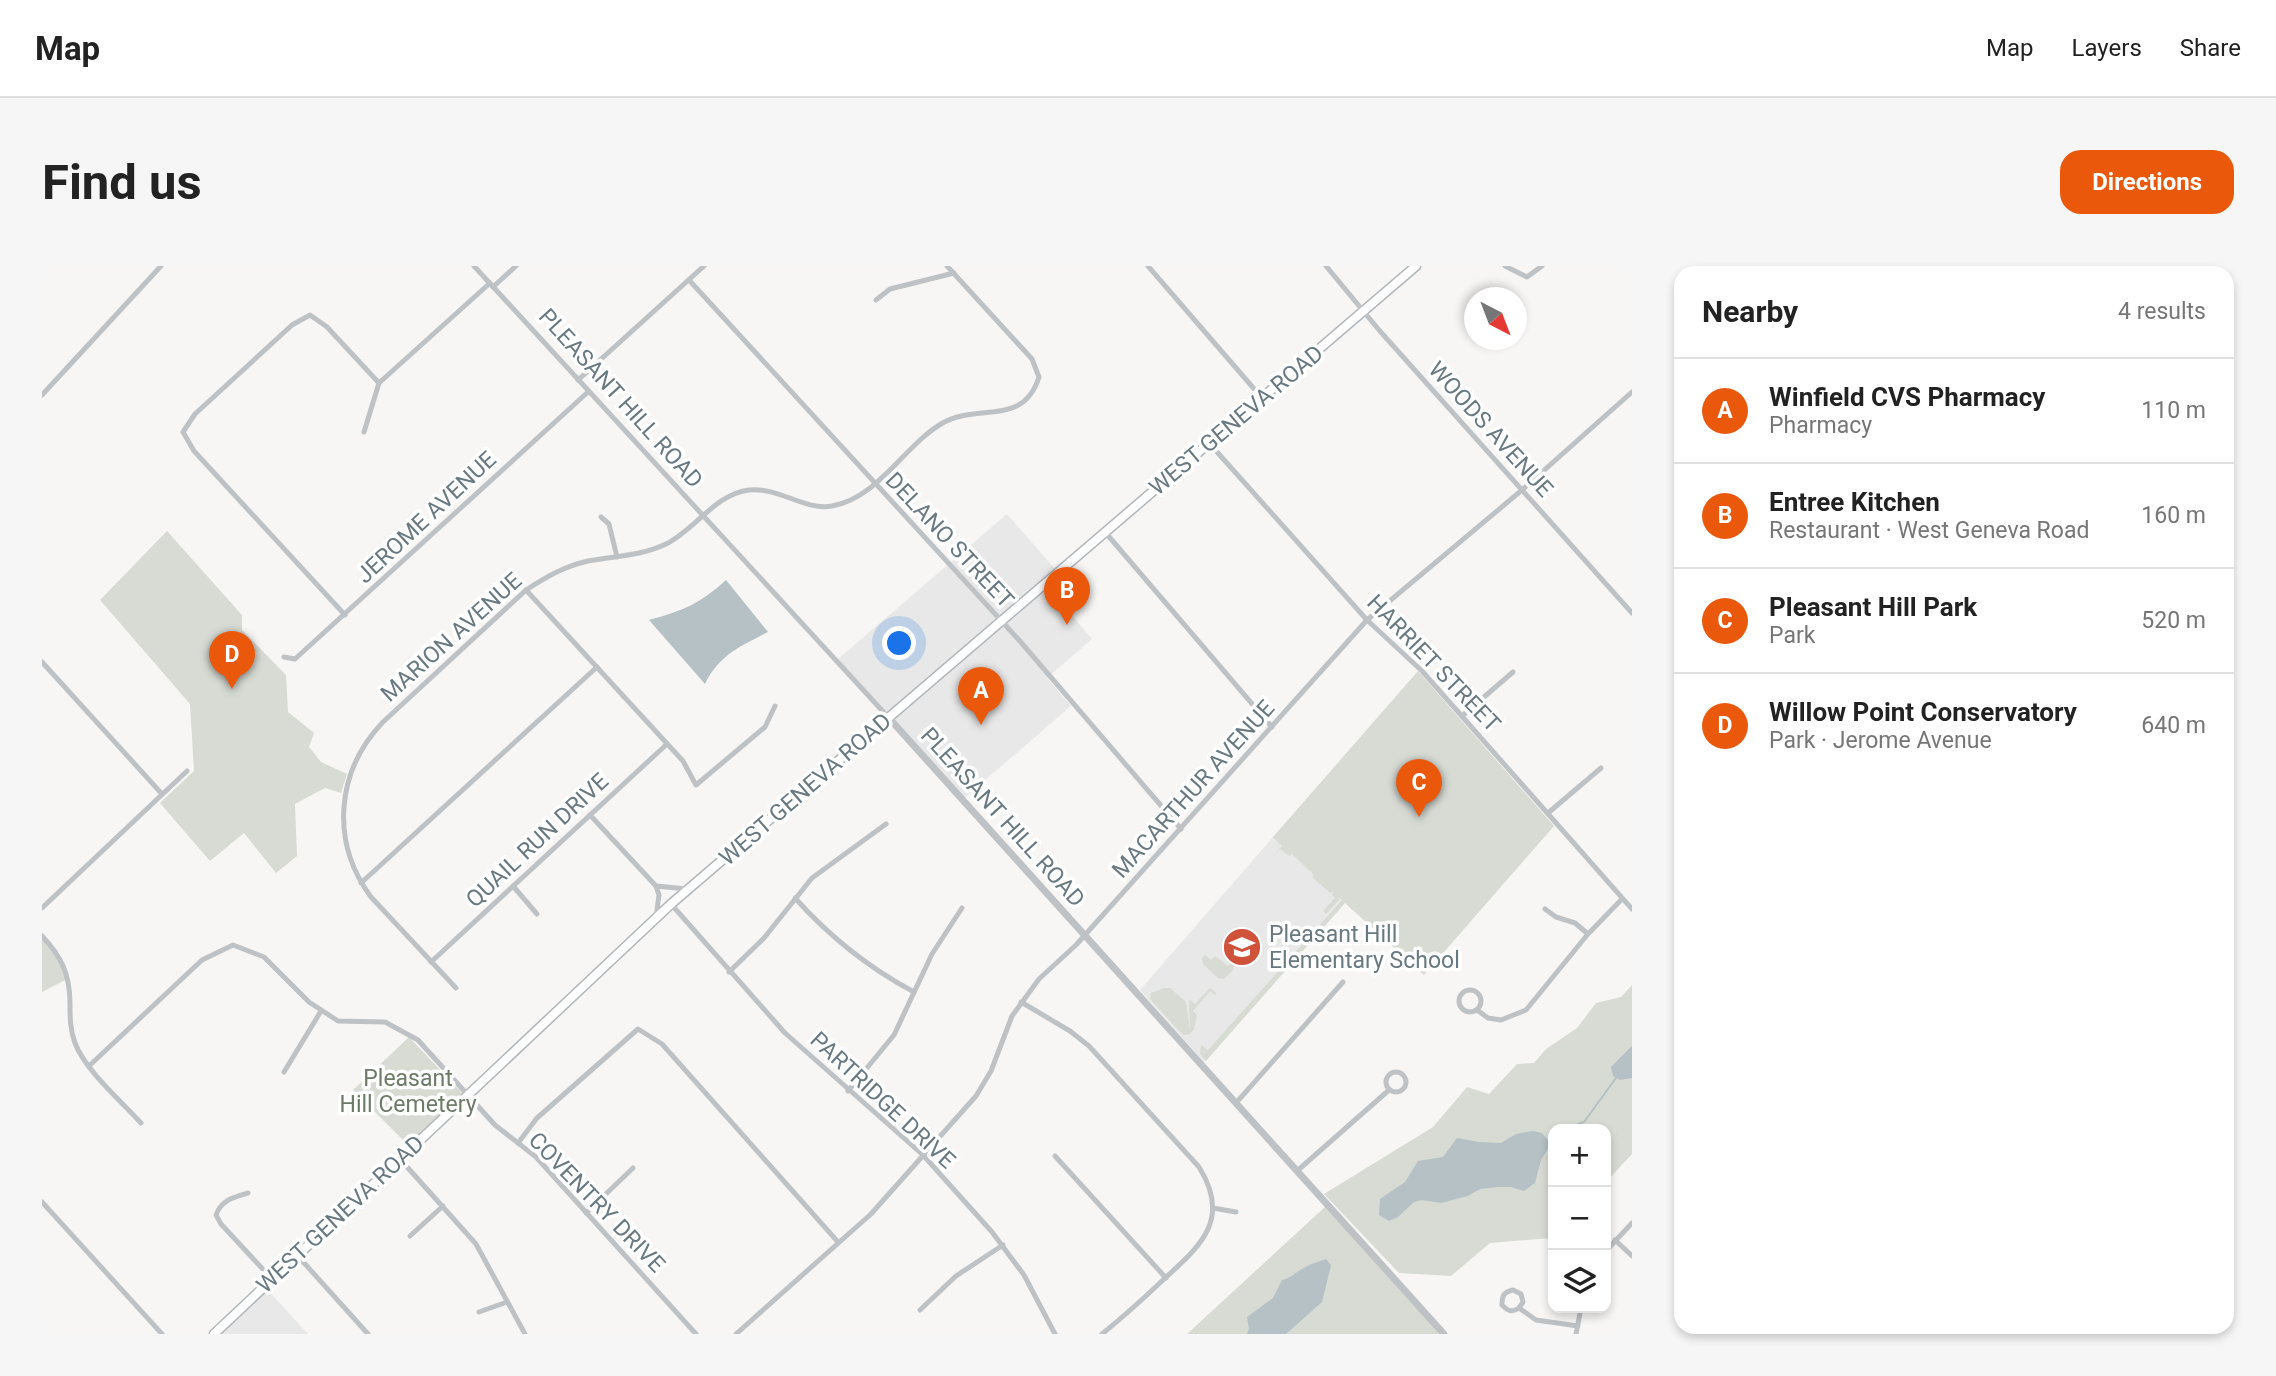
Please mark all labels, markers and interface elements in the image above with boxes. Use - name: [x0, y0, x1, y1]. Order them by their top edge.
- text: Map: [35, 29, 100, 68]
- text: Map: [1986, 34, 2034, 62]
- text: Layers: [2072, 34, 2142, 62]
- text: Share: [2180, 34, 2241, 62]
- button: Directions: [2060, 150, 2234, 214]
- text: Find us: [42, 154, 202, 211]
- north arrow: [1464, 287, 1527, 350]
- text: Nearby: [1702, 294, 1798, 329]
- text: 4 results: [2118, 298, 2206, 325]
- street label: PLEASANT HILL ROAD: [533, 303, 708, 493]
- street label: WEST GENEVA ROAD: [1144, 340, 1329, 501]
- street label: WOODS AVENUE: [1423, 356, 1558, 503]
- text: Winfield CVS Pharmacy: [1769, 382, 2045, 412]
- text: A: [1717, 397, 1733, 424]
- text: 110 m: [2141, 397, 2206, 424]
- text: Pharmacy: [1769, 412, 1872, 439]
- street label: JEROME AVENUE: [351, 446, 502, 589]
- street label: DELANO STREET: [880, 467, 1019, 614]
- text: Entree Kitchen: [1769, 487, 1940, 517]
- text: B: [1718, 502, 1732, 529]
- text: 160 m: [2141, 502, 2206, 529]
- text: Restaurant · West Geneva Road: [1769, 517, 2089, 544]
- street label: MARION AVENUE: [375, 567, 527, 708]
- pin: B: [1044, 567, 1090, 625]
- street label: HARRIET STREET: [1361, 589, 1506, 738]
- text: Pleasant Hill Park: [1769, 592, 1977, 622]
- text: C: [1717, 607, 1733, 634]
- text: 520 m: [2141, 607, 2206, 634]
- text: Park: [1769, 622, 1815, 649]
- your location: [882, 626, 916, 660]
- pin: D: [209, 631, 255, 689]
- pin: A: [958, 667, 1004, 725]
- street label: MACARTHUR AVENUE: [1107, 695, 1280, 884]
- text: Willow Point Conservatory: [1769, 697, 2077, 727]
- street label: WEST GENEVA ROAD: [714, 707, 897, 871]
- text: D: [1718, 712, 1732, 739]
- text: 640 m: [2141, 712, 2206, 739]
- street label: PLEASANT HILL ROAD: [915, 722, 1090, 912]
- text: Park · Jerome Avenue: [1769, 727, 1992, 754]
- pin: C: [1396, 759, 1442, 817]
- street label: QUAIL RUN DRIVE: [461, 768, 614, 913]
- place label: Pleasant Hill Elementary School: [1269, 921, 1460, 974]
- school or university icon: Pleasant Hill Elementary School: [1221, 926, 1263, 968]
- street label: PARTRIDGE DRIVE: [805, 1026, 961, 1174]
- park label: Pleasant Hill Cemetery: [339, 1065, 477, 1118]
- map controls: [1548, 1124, 1611, 1313]
- button: +: [1548, 1124, 1611, 1187]
- street label: COVENTRY DRIVE: [523, 1127, 670, 1278]
- street label: WEST GENEVA ROAD: [251, 1130, 430, 1299]
- button: −: [1548, 1187, 1611, 1250]
- button: layers: [1548, 1250, 1611, 1313]

